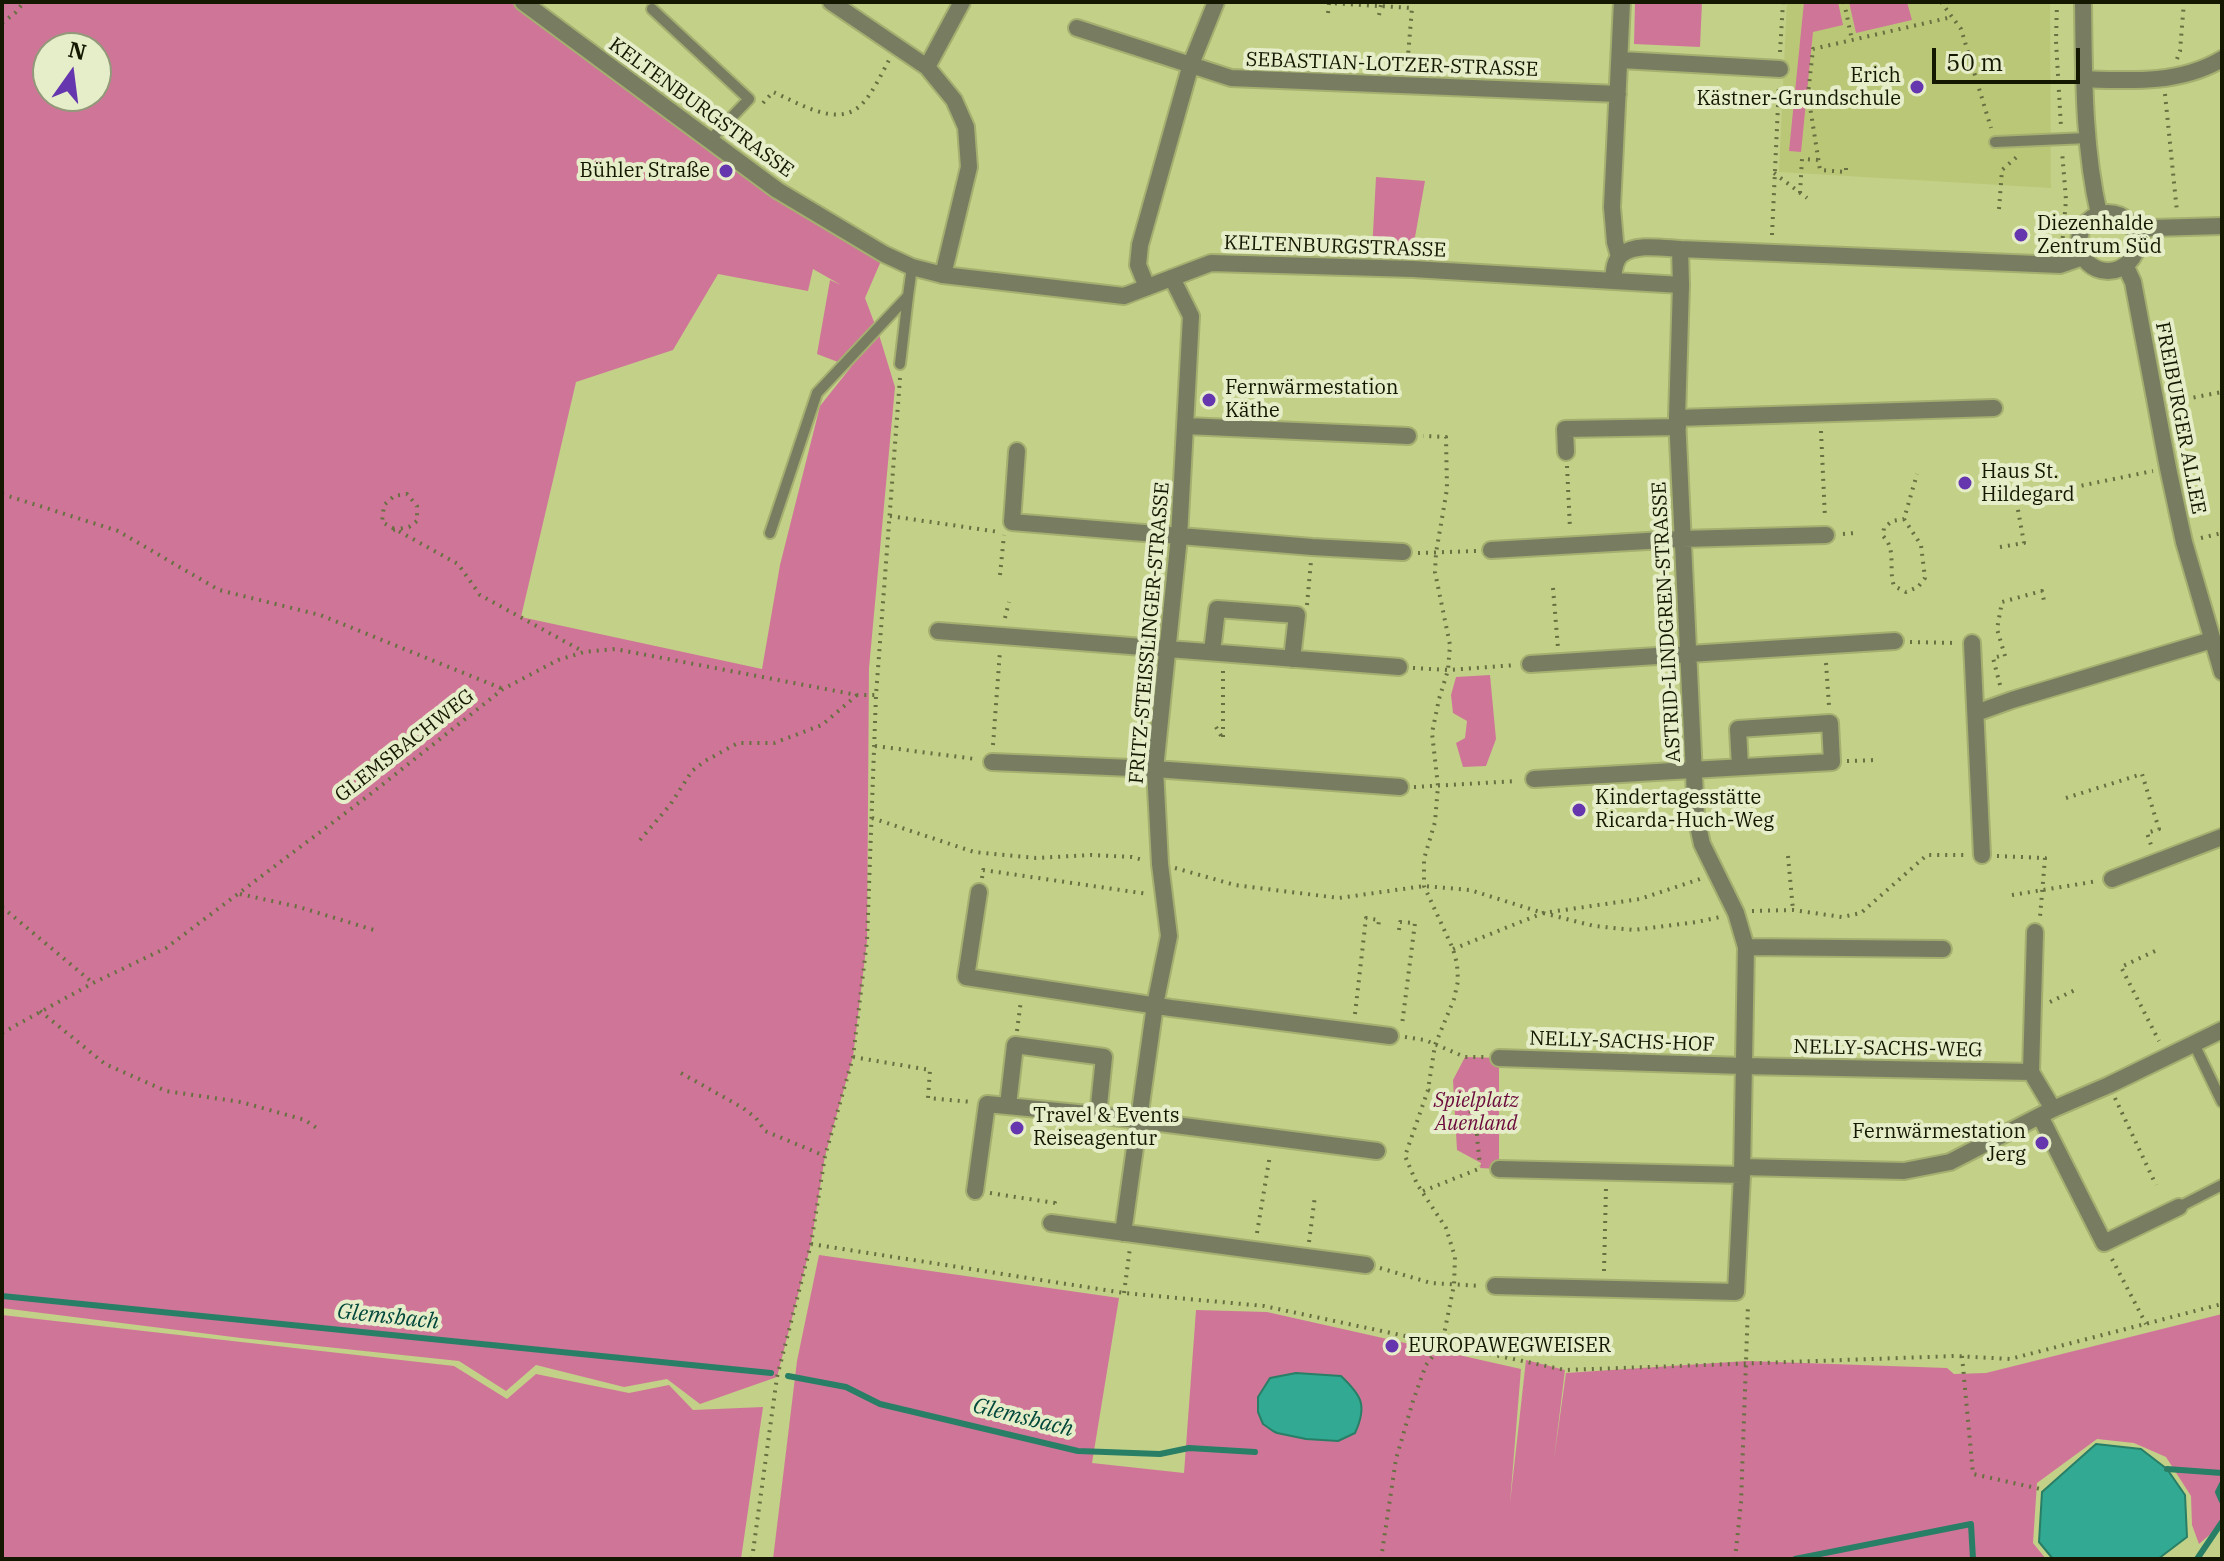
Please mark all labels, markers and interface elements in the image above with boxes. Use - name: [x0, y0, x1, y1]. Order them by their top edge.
- north arrow: [32, 32, 112, 112]
- scale bar: [1936, 32, 2084, 82]
- street label: KELTENBURGSTRASSE: [604, 33, 798, 183]
- text: N: [65, 34, 89, 66]
- text: 50 m: [1946, 46, 2003, 78]
- street label: SEBASTIAN-LOTZER-STRASSE: [1245, 48, 1539, 82]
- place label: Erich Kästner-Grundschule: [1696, 64, 1901, 111]
- marker: Erich Kästner-Grundschule: [1908, 78, 1926, 96]
- place label: Bühler Straße: [580, 159, 710, 183]
- marker: Bühler Straße: [717, 162, 735, 180]
- place label: Diezenhalde Zentrum Süd: [2037, 212, 2162, 259]
- marker: Diezenhalde Zentrum Süd: [2012, 226, 2030, 244]
- street label: KELTENBURGSTRASSE: [1223, 231, 1447, 263]
- street label: FREIBURGER ALLEE: [2150, 320, 2210, 516]
- place label: Fernwärmestation Käthe: [1225, 376, 1399, 423]
- marker: Fernwärmestation Käthe: [1200, 391, 1218, 409]
- place label: Haus St. Hildegard: [1981, 460, 2075, 507]
- marker: Haus St. Hildegard: [1956, 474, 1974, 492]
- street label: FRITZ-STEISSLINGER-STRASSE: [1125, 481, 1175, 785]
- street label: ASTRID-LINDGREN-STRASSE: [1648, 481, 1686, 763]
- street label: GLEMSBACHWEG: [331, 684, 479, 808]
- place label: Kindertagesstätte Ricarda-Huch-Weg: [1595, 786, 1774, 833]
- marker: Kindertagesstätte Ricarda-Huch-Weg: [1570, 801, 1588, 819]
- street label: NELLY-SACHS-HOF: [1529, 1027, 1715, 1057]
- street label: NELLY-SACHS-WEG: [1793, 1035, 1983, 1063]
- park label: Spielplatz Auenland: [1433, 1089, 1519, 1136]
- place label: Travel & Events Reiseagentur: [1033, 1104, 1179, 1151]
- marker: Travel & Events Reiseagentur: [1008, 1119, 1026, 1137]
- place label: Fernwärmestation Jerg: [1852, 1120, 2026, 1167]
- marker: Fernwärmestation Jerg: [2033, 1134, 2051, 1152]
- water label: Glemsbach: [336, 1299, 440, 1335]
- place label: EUROPAWEGWEISER: [1408, 1334, 1611, 1358]
- marker: EUROPAWEGWEISER: [1383, 1337, 1401, 1355]
- water label: Glemsbach: [970, 1393, 1076, 1443]

